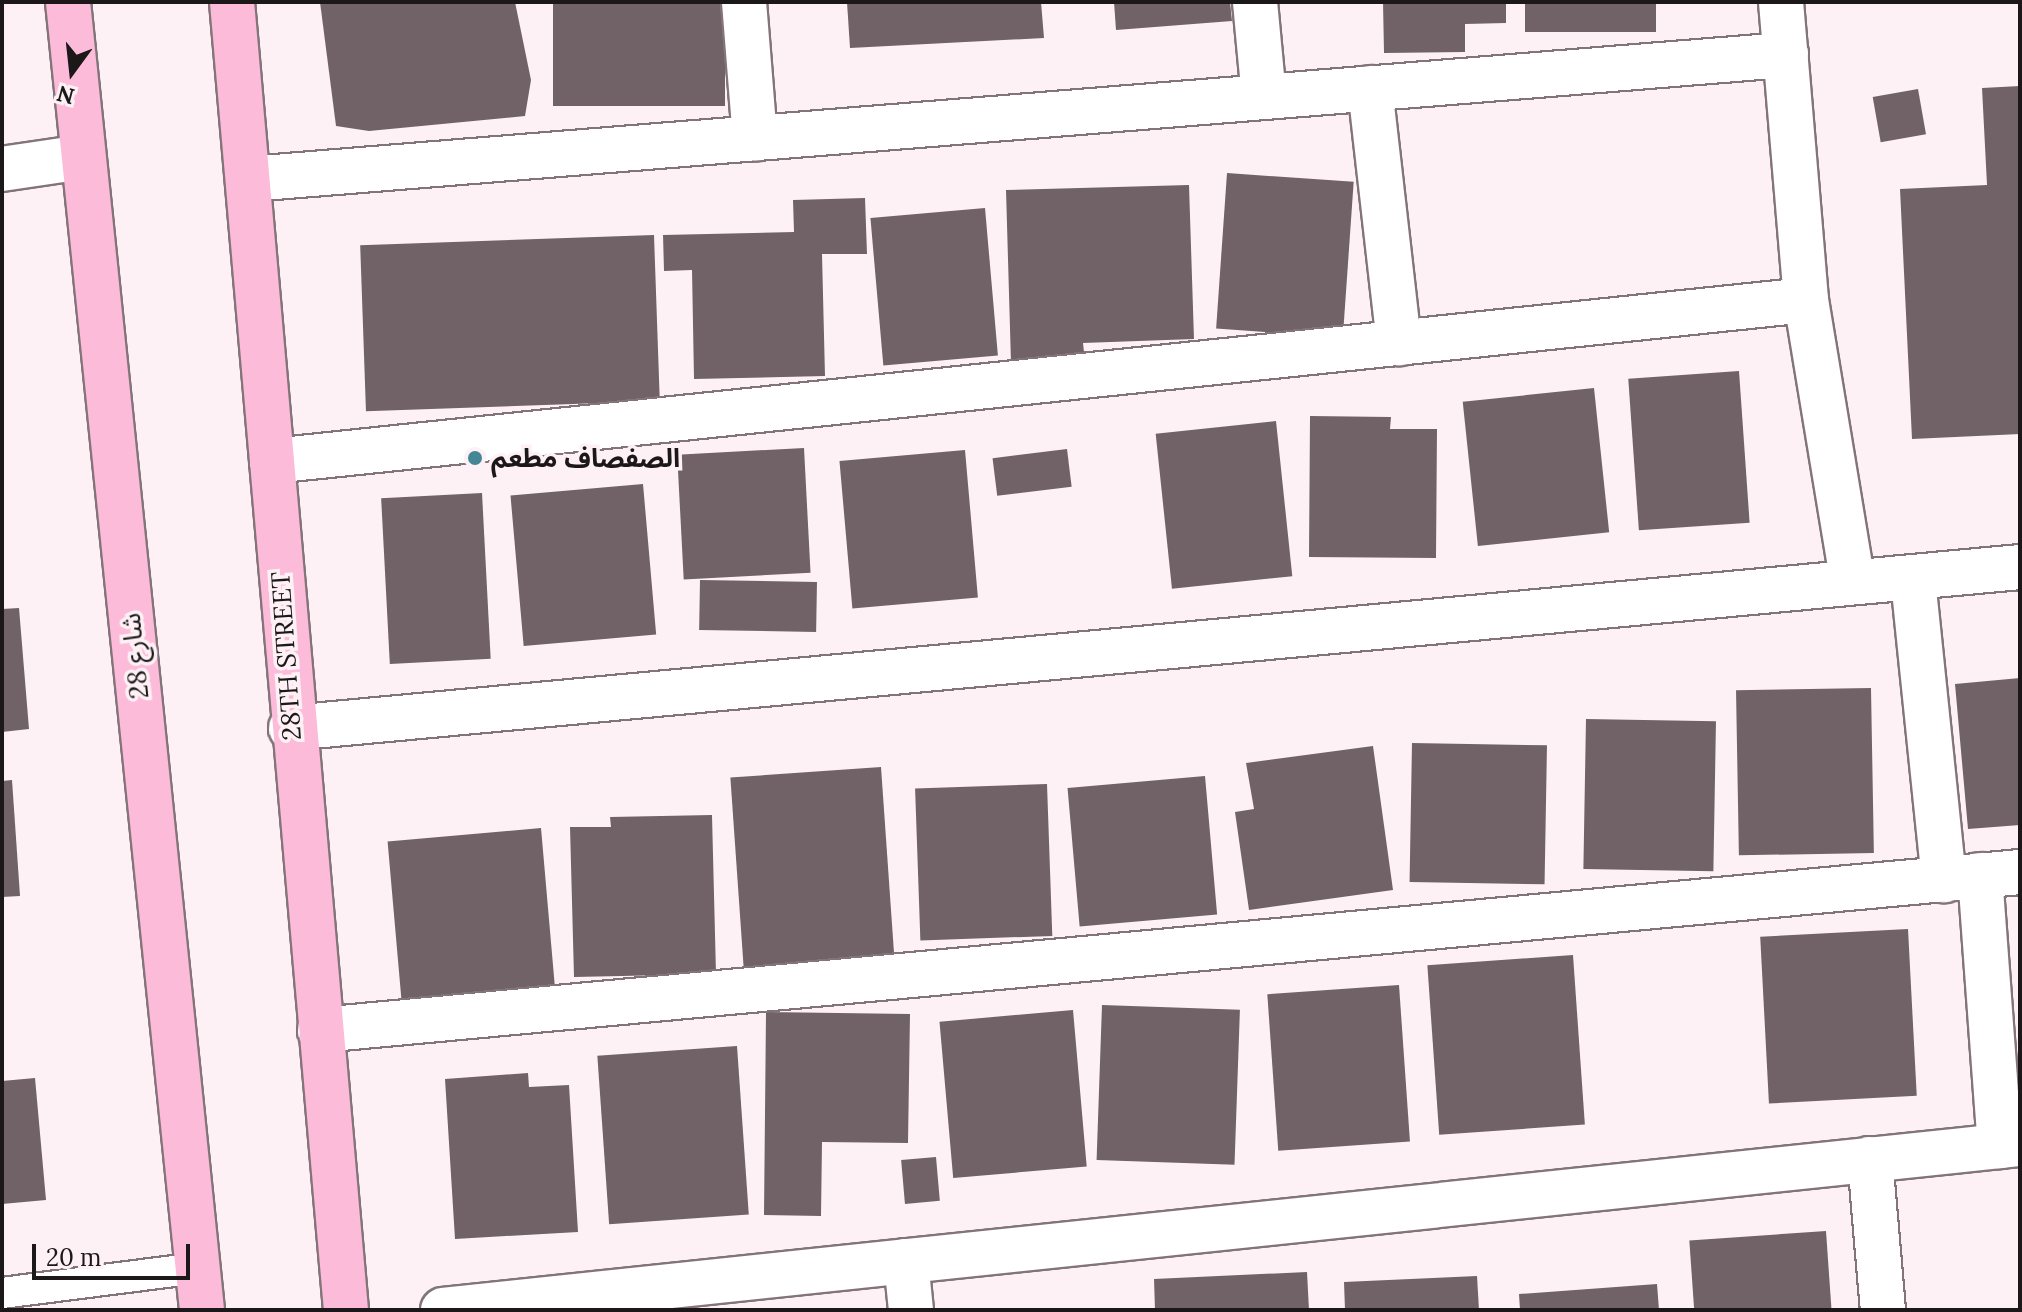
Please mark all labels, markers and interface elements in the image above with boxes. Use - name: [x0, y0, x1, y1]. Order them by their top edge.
- north arrow: [32, 32, 112, 112]
- text: N: [54, 79, 78, 111]
- place label: الصفصاف مطعم: [491, 442, 680, 474]
- marker: الصفصاف مطعم: [466, 449, 484, 467]
- street label: 28TH STREET: [265, 571, 307, 741]
- street label: شارع 28: [115, 612, 155, 700]
- scale bar: [36, 1228, 194, 1278]
- text: 20 m: [46, 1242, 102, 1273]

